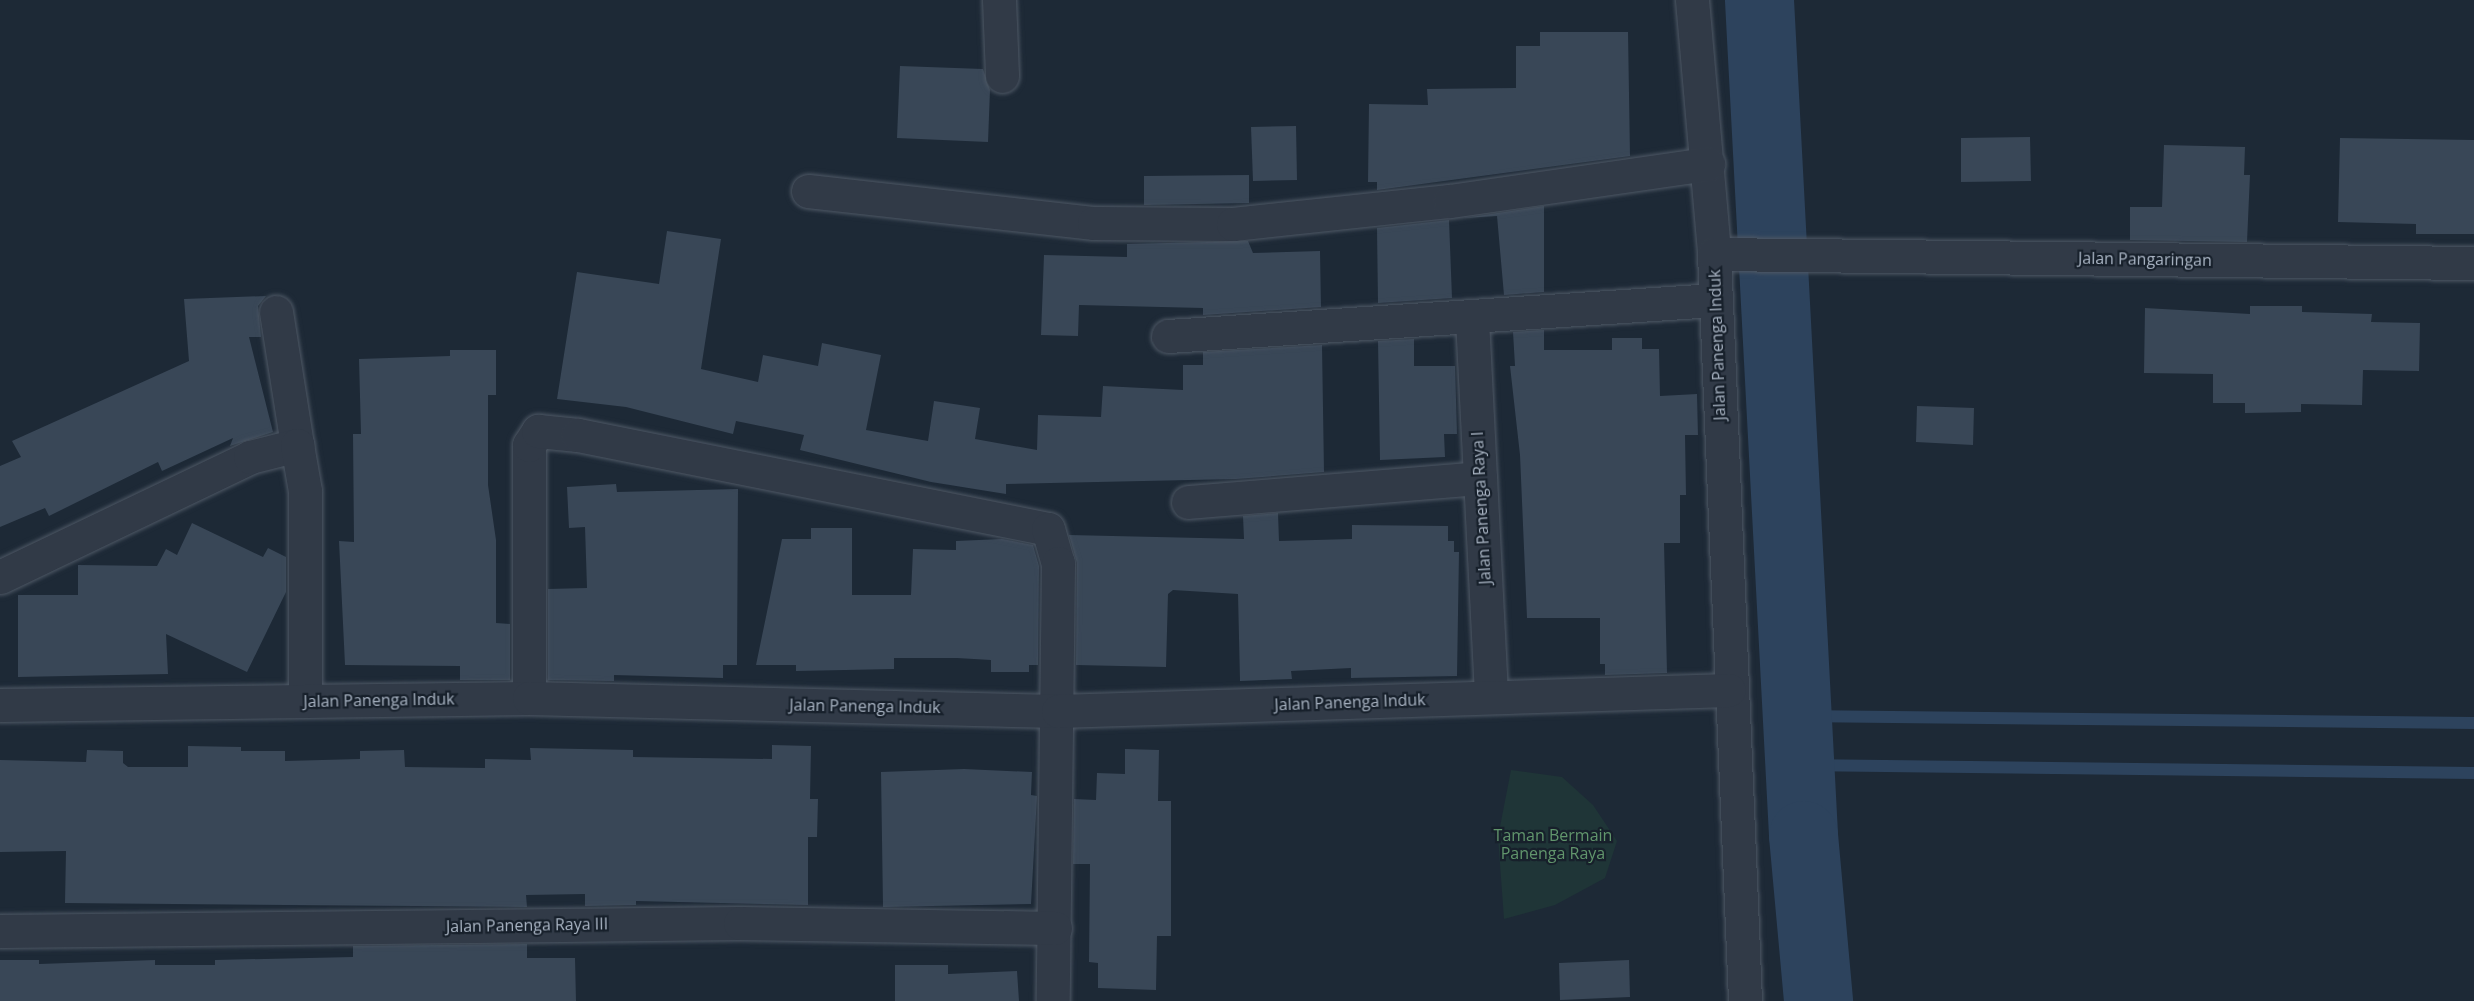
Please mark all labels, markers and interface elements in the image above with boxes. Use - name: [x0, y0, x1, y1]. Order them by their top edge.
- street label: Jalan Pangaringan: [2078, 248, 2212, 270]
- street label: Jalan Panenga Induk: [1705, 269, 1729, 421]
- street label: Jalan Panenga Raya I: [1467, 431, 1495, 585]
- street label: Jalan Panenga Induk: [303, 689, 455, 711]
- street label: Jalan Panenga Induk: [1274, 690, 1426, 714]
- street label: Jalan Panenga Induk: [789, 695, 941, 717]
- park label: Taman Bermain Panenga Raya: [1494, 825, 1612, 863]
- street label: Jalan Panenga Raya III: [446, 914, 608, 936]

